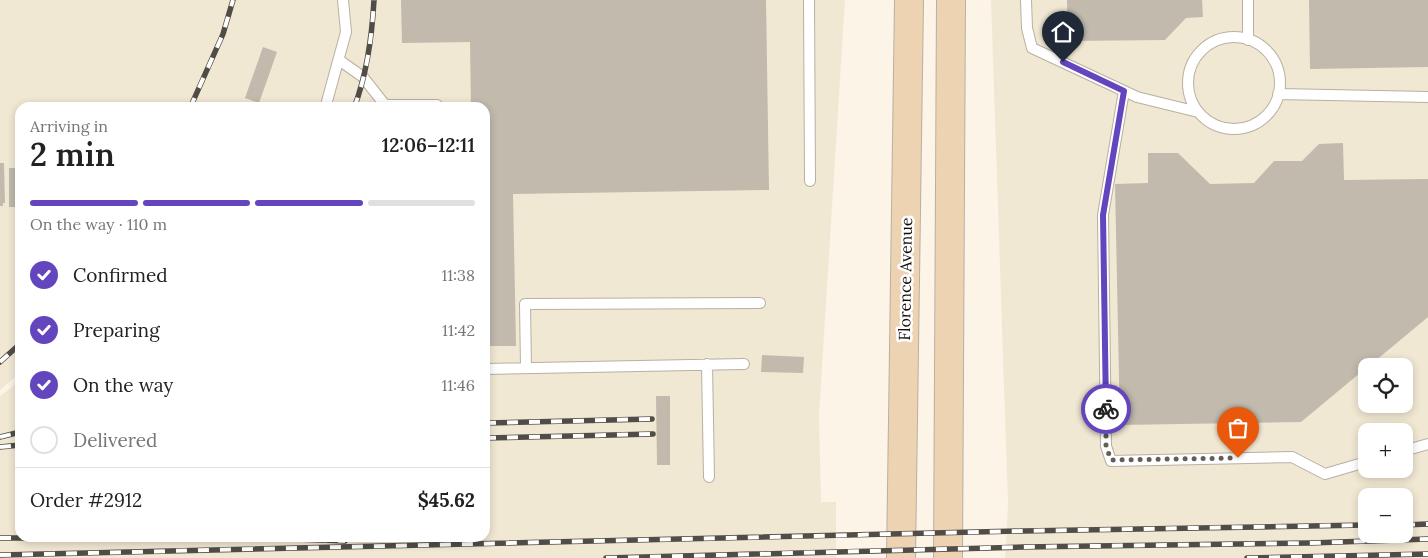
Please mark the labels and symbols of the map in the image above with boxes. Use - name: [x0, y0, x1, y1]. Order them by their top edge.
- pin: [1042, 11, 1084, 62]
- street label: Florence Avenue: [894, 217, 916, 341]
- courier: [1081, 384, 1131, 434]
- pin: [1217, 407, 1259, 458]

